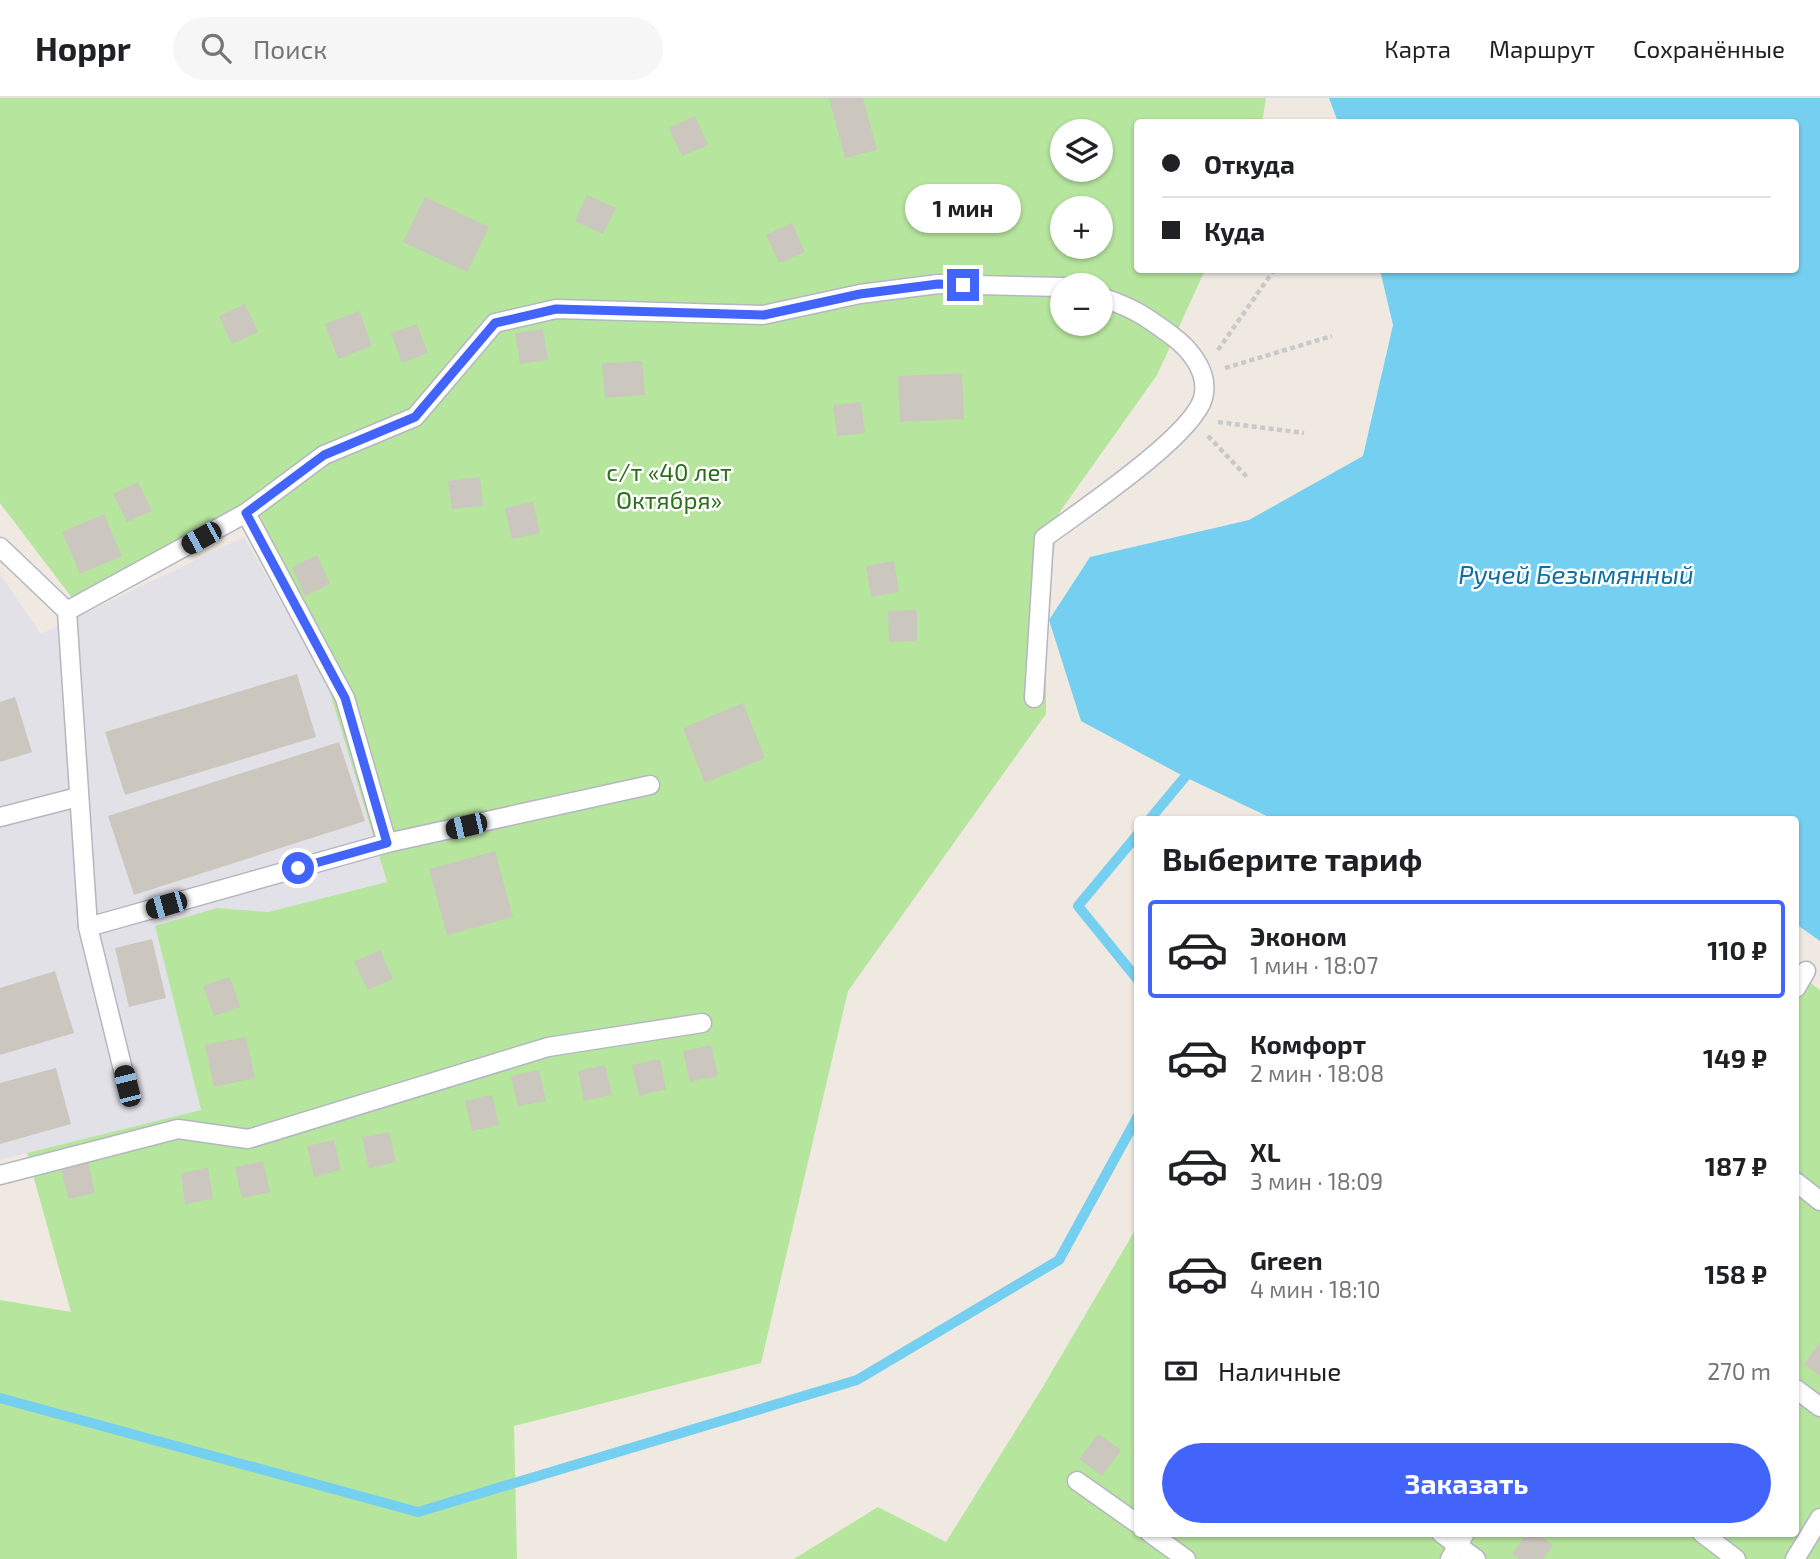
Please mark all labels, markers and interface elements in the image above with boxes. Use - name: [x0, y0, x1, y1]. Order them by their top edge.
- search box: [173, 17, 663, 80]
- text: Hoppr: [35, 28, 131, 68]
- icon: search: [197, 29, 235, 67]
- text: Поиск: [253, 33, 327, 64]
- text: Карта: [1384, 34, 1451, 63]
- text: Маршрут: [1489, 34, 1595, 63]
- text: Сохранённые: [1633, 34, 1785, 63]
- map controls: [1050, 119, 1113, 336]
- button: layers: [1050, 119, 1113, 182]
- text: Откуда: [1204, 148, 1295, 179]
- callout: 1 мин: [905, 184, 1021, 232]
- text: 1 мин: [933, 194, 993, 222]
- button: +: [1050, 196, 1113, 259]
- text: Куда: [1204, 215, 1265, 246]
- route end: [947, 269, 979, 301]
- button: −: [1050, 273, 1113, 336]
- park label: с/т «40 лет Октября»: [606, 457, 732, 514]
- car: [178, 519, 225, 557]
- water label: Ручей Безымянный: [1458, 558, 1694, 589]
- car: [444, 811, 489, 841]
- text: Выберите тариф: [1162, 839, 1422, 877]
- route start: [282, 852, 314, 884]
- car: [143, 889, 190, 921]
- icon: car: [1166, 918, 1229, 981]
- text: Эконом: [1250, 920, 1347, 951]
- text: 110 ₽: [1707, 934, 1767, 965]
- text: 1 мин · 18:07: [1250, 951, 1378, 979]
- icon: car: [1166, 1026, 1229, 1089]
- text: Комфорт: [1250, 1028, 1366, 1059]
- text: 149 ₽: [1703, 1042, 1767, 1073]
- text: 2 мин · 18:08: [1250, 1059, 1384, 1087]
- car: [112, 1063, 143, 1109]
- icon: car: [1166, 1134, 1229, 1197]
- text: XL: [1250, 1136, 1281, 1167]
- text: 187 ₽: [1705, 1150, 1767, 1181]
- text: 3 мин · 18:09: [1250, 1167, 1383, 1195]
- icon: car: [1166, 1242, 1229, 1305]
- text: Green: [1250, 1244, 1323, 1275]
- text: 158 ₽: [1704, 1258, 1767, 1289]
- text: 4 мин · 18:10: [1250, 1275, 1381, 1303]
- icon: cash: [1162, 1352, 1200, 1390]
- text: Наличные: [1218, 1355, 1341, 1386]
- text: 270 m: [1707, 1357, 1771, 1385]
- button: Заказать: [1162, 1443, 1771, 1523]

